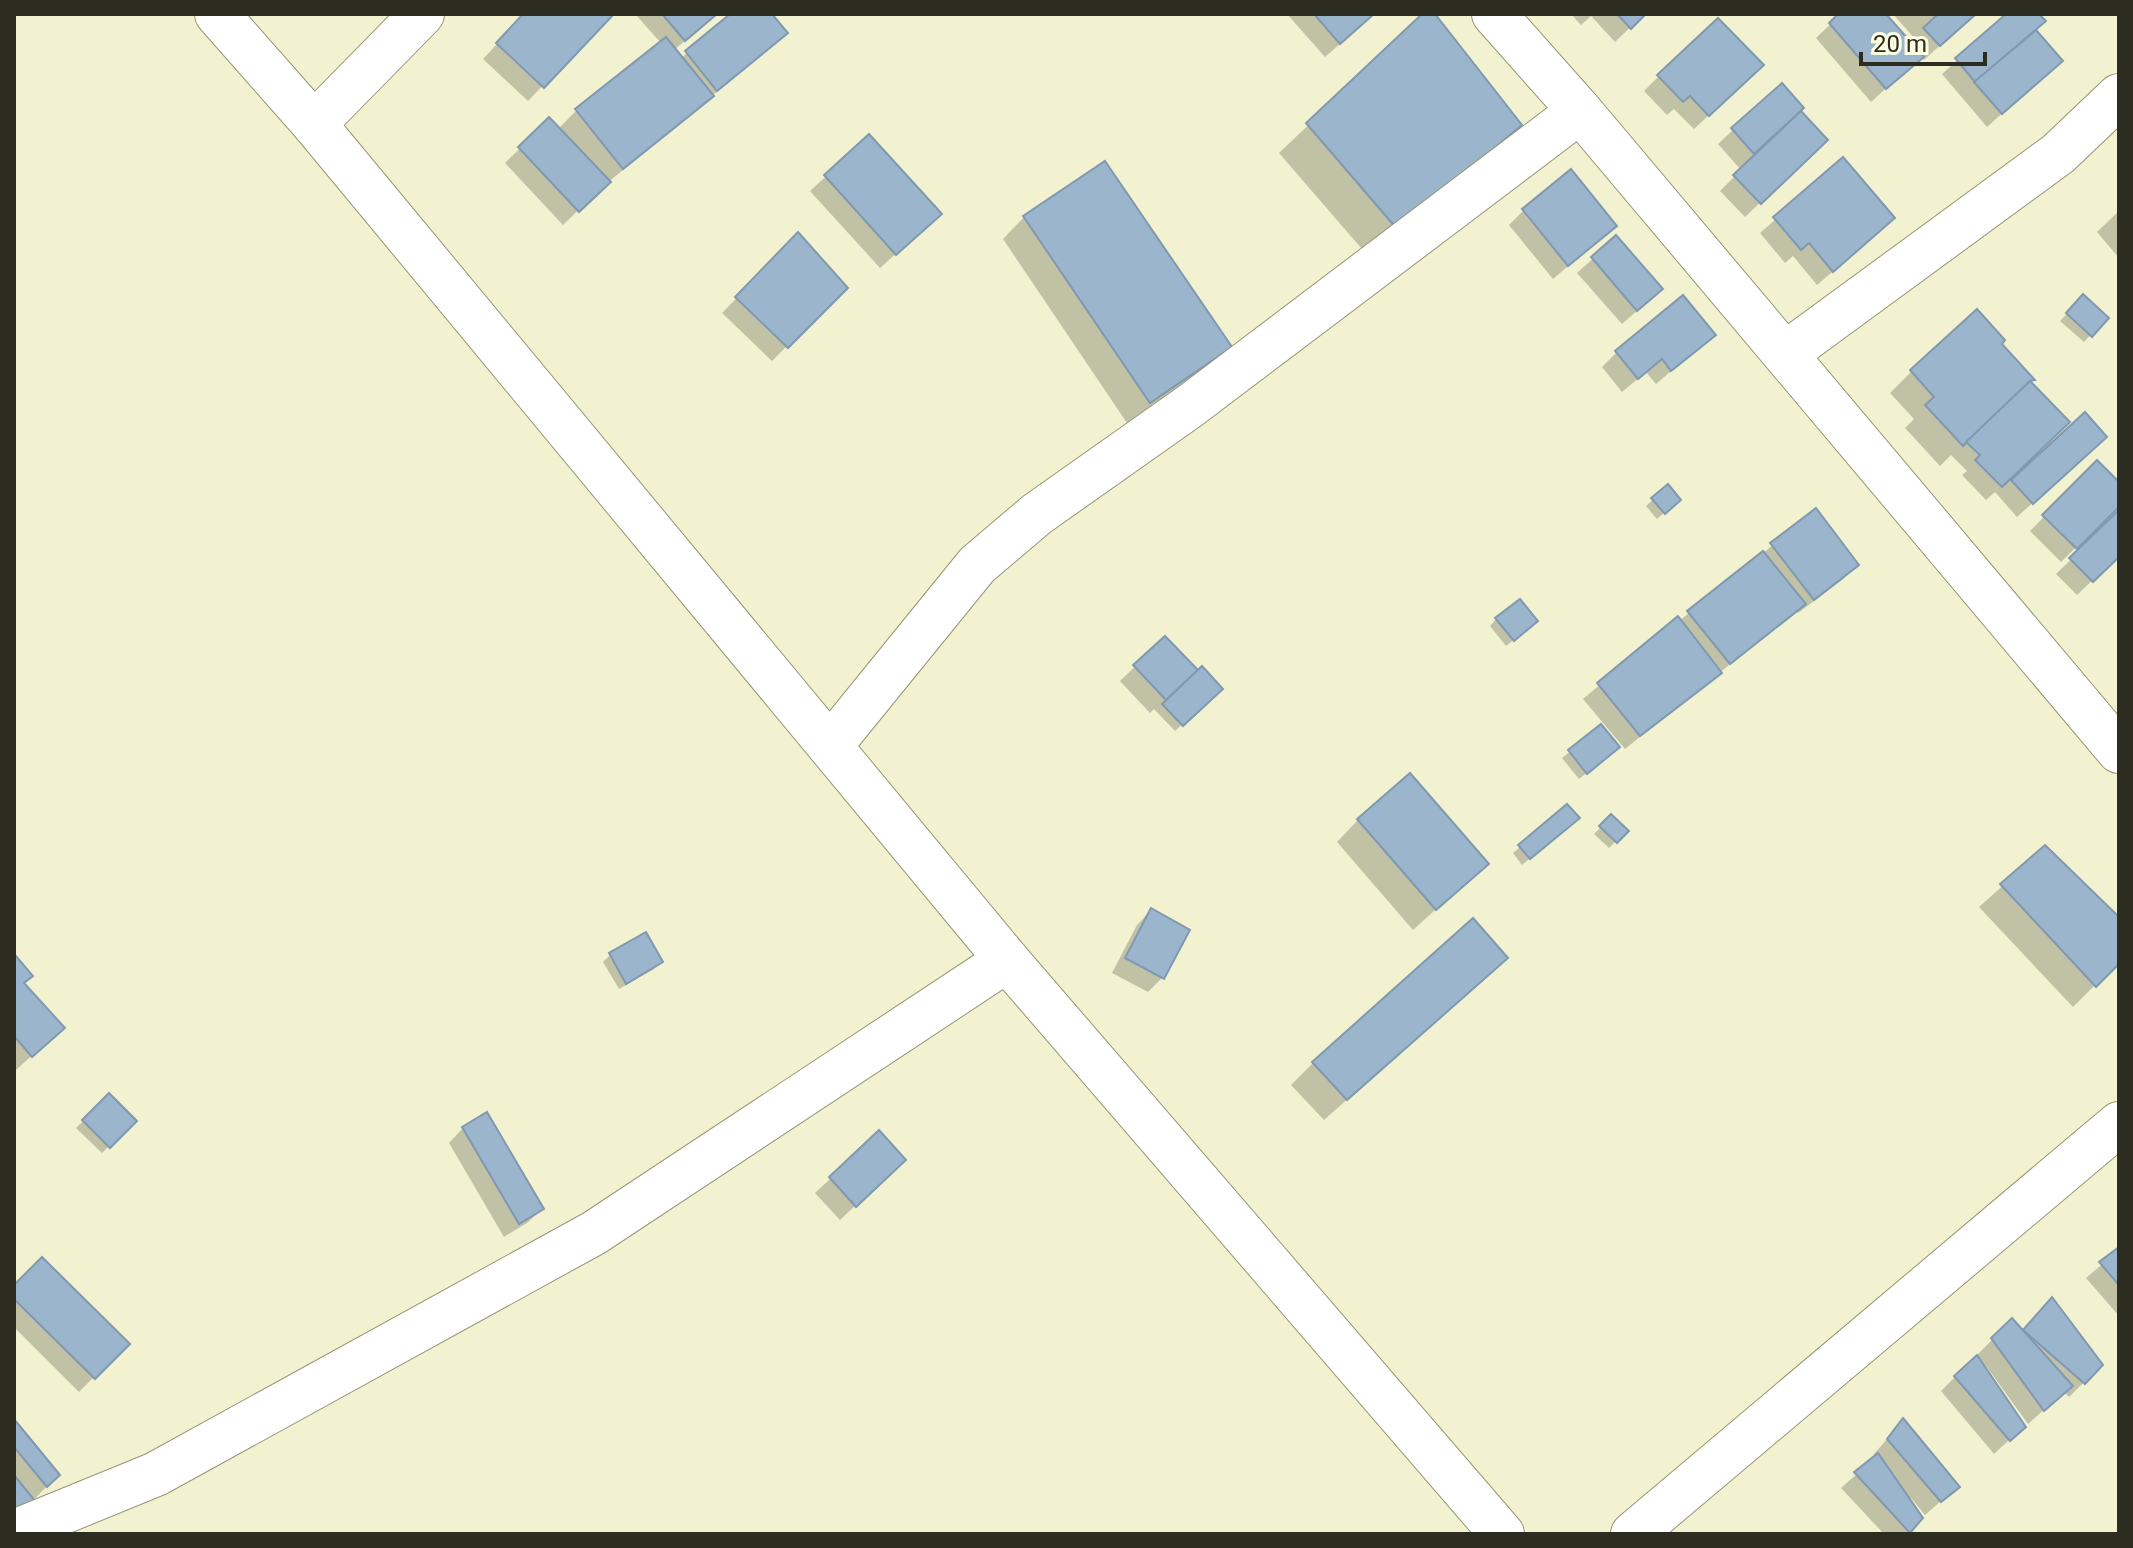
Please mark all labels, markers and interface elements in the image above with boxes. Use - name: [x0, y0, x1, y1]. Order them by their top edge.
- scale bar: [1861, 16, 1985, 66]
- text: 20 m: [1873, 30, 1927, 58]

